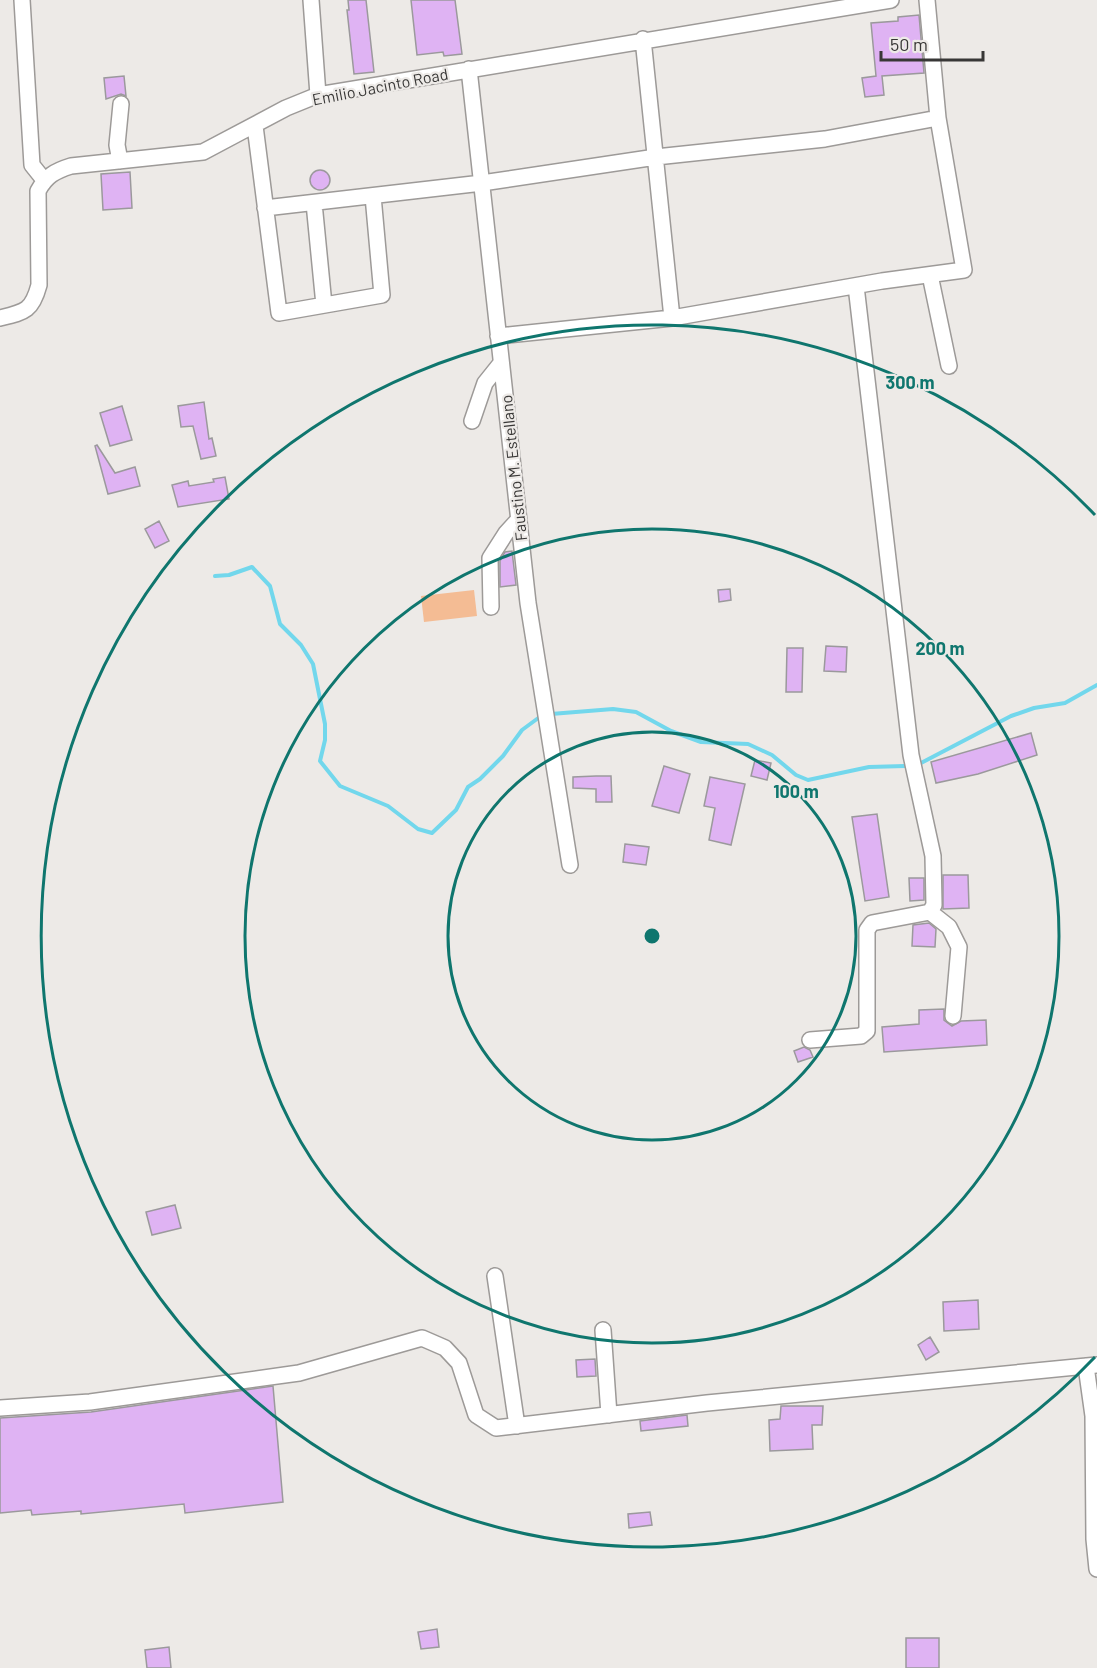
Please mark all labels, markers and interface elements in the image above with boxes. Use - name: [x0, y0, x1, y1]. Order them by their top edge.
- scale bar: [881, 24, 983, 62]
- text: 50 m: [890, 33, 928, 55]
- street label: Emilio Jacinto Road: [310, 64, 450, 108]
- text: 300 m: [886, 371, 934, 393]
- street label: Faustino M. Estellano: [496, 394, 530, 542]
- text: 200 m: [915, 637, 965, 659]
- text: 100 m: [773, 780, 819, 802]
- centre of rings: [642, 926, 662, 946]

